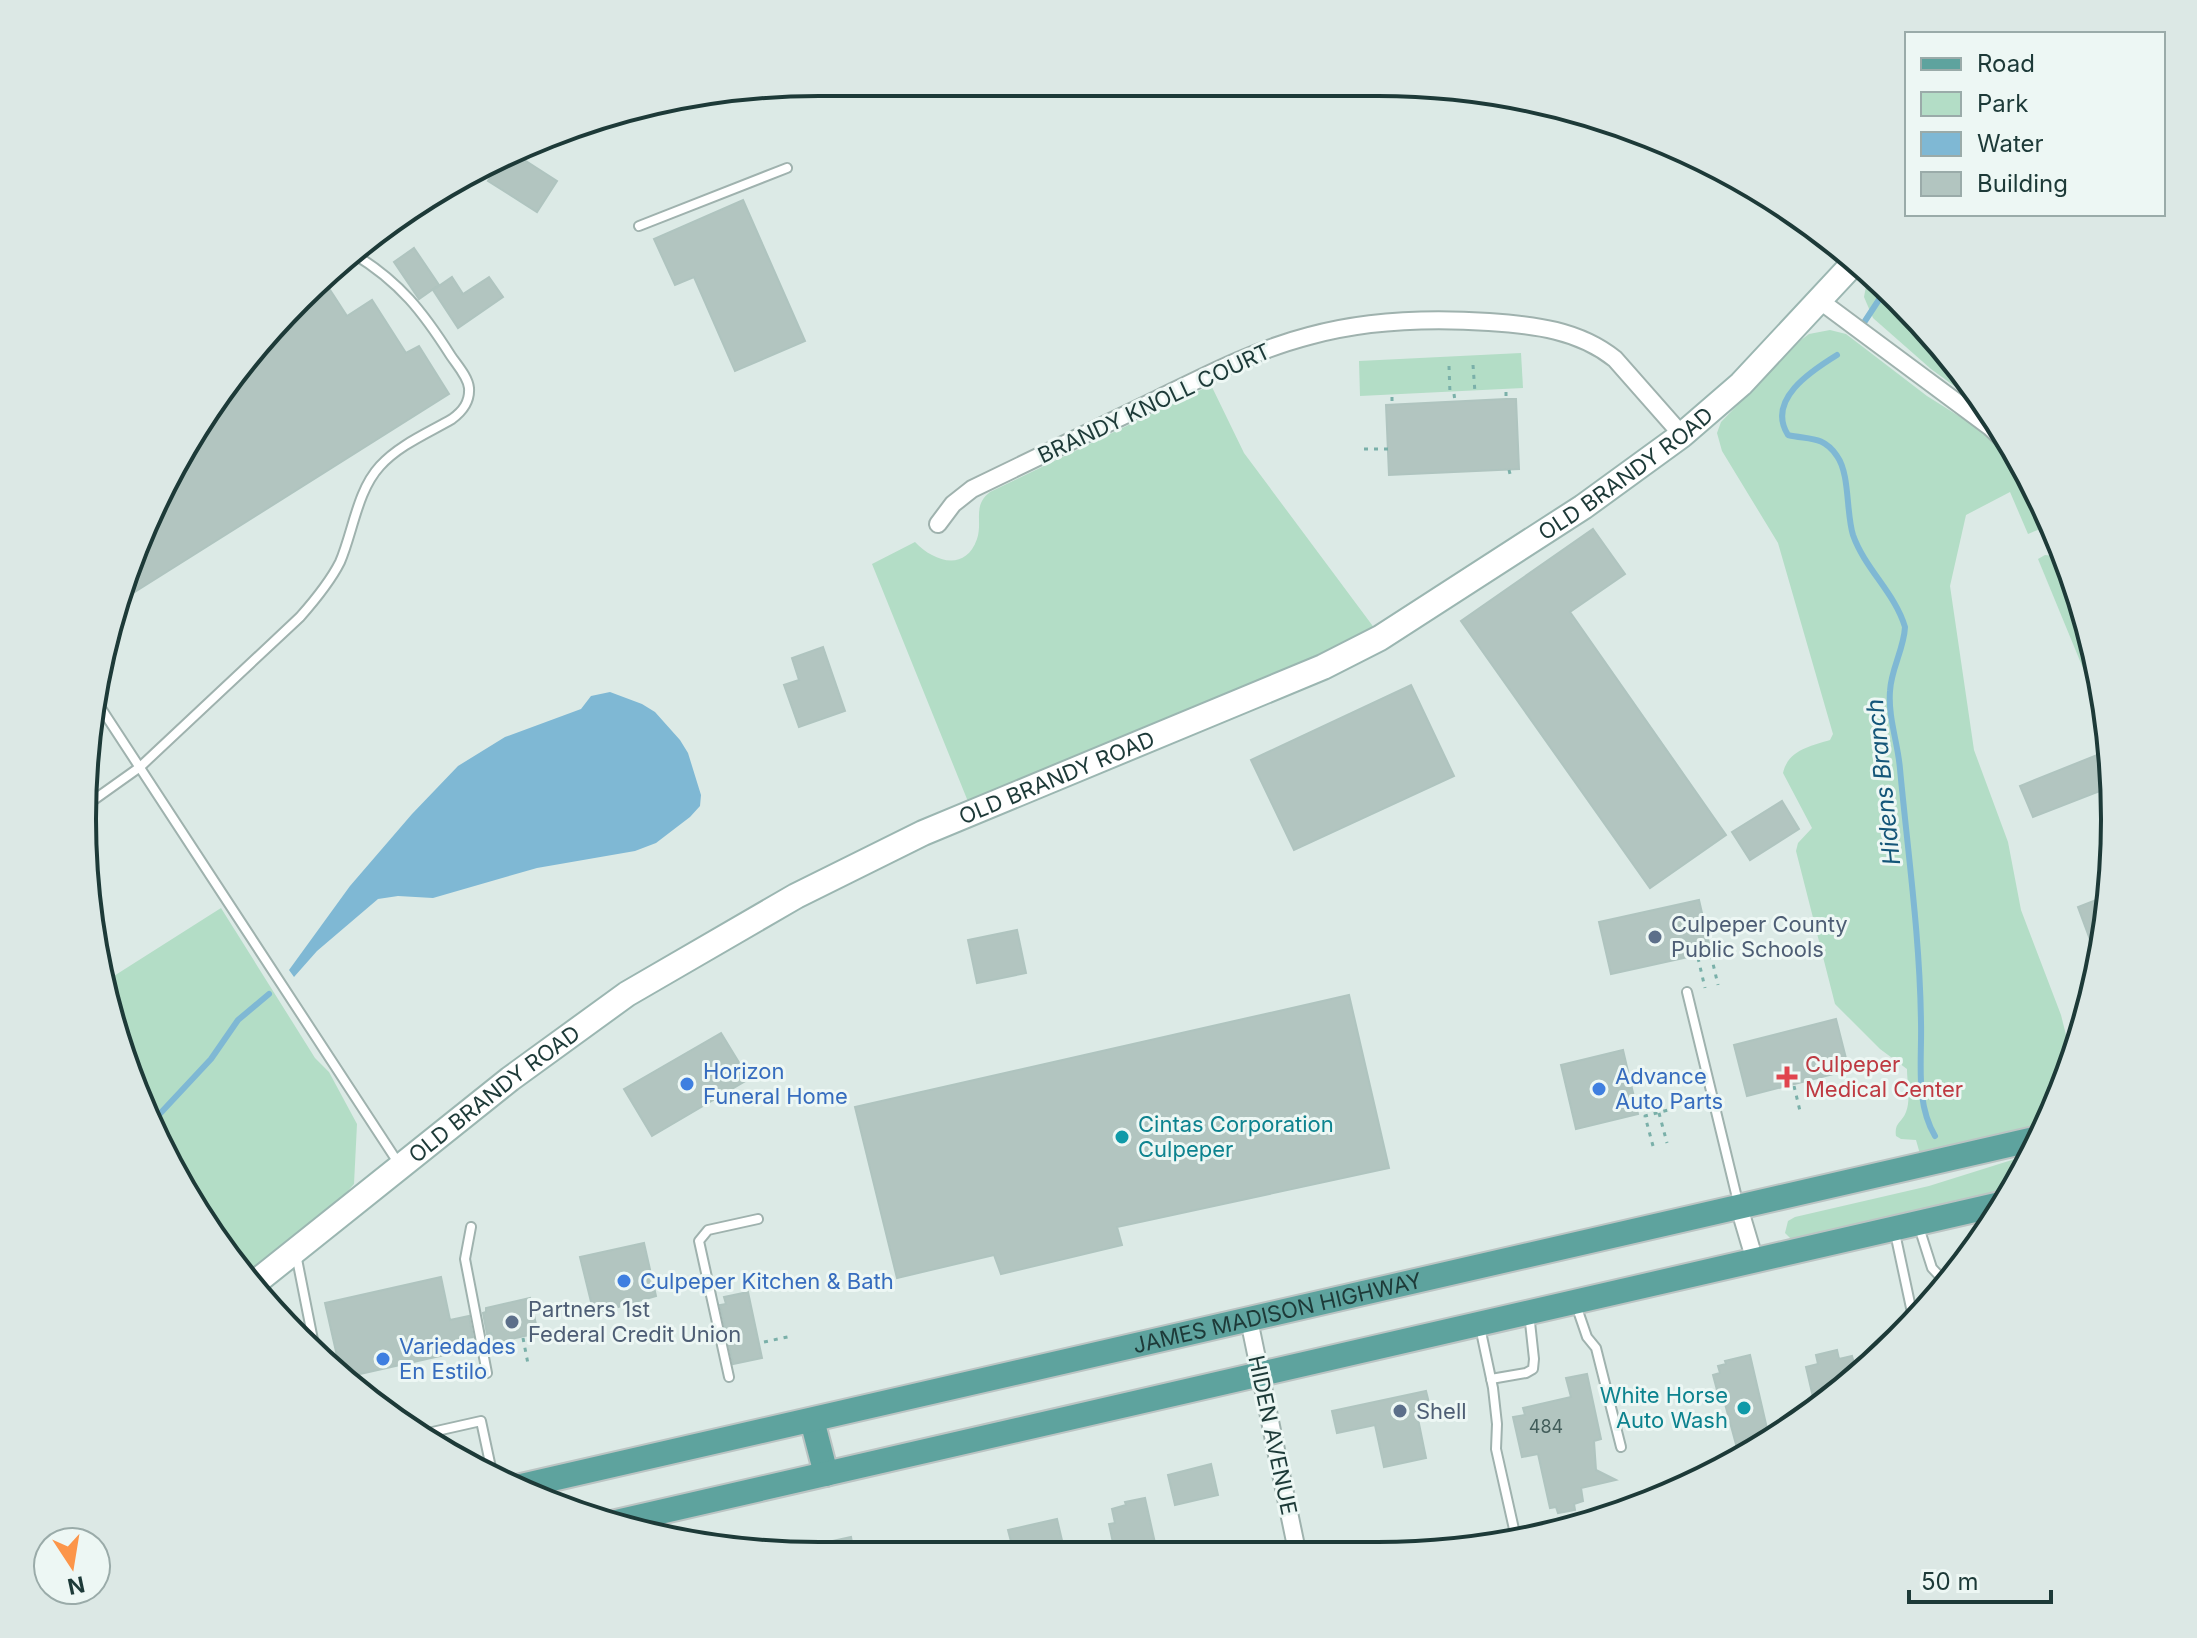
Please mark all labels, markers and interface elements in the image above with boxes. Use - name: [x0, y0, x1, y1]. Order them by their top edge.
- legend: [1905, 32, 2165, 216]
- text: Road: [1977, 49, 2035, 78]
- text: Park: [1977, 89, 2028, 118]
- text: Water: [1977, 129, 2044, 158]
- text: Building: [1977, 169, 2068, 198]
- street label: BRANDY KNOLL COURT: [1034, 338, 1274, 468]
- street label: OLD BRANDY ROAD: [1533, 401, 1718, 545]
- water label: Hidens Branch: [1860, 697, 1906, 867]
- street label: OLD BRANDY ROAD: [955, 725, 1158, 830]
- place label: Culpeper County Public Schools: [1671, 911, 1848, 962]
- marker: Culpeper County Public Schools: [1646, 928, 1664, 946]
- street label: OLD BRANDY ROAD: [403, 1020, 585, 1168]
- place label: Culpeper Medical Center: [1805, 1051, 1963, 1102]
- place label: Horizon Funeral Home: [703, 1058, 848, 1109]
- place label: Advance Auto Parts: [1615, 1063, 1723, 1114]
- marker: Culpeper Medical Center: [1776, 1066, 1798, 1088]
- marker: Horizon Funeral Home: [678, 1075, 696, 1093]
- marker: Advance Auto Parts: [1590, 1080, 1608, 1098]
- place label: Cintas Corporation Culpeper: [1138, 1111, 1334, 1162]
- marker: Cintas Corporation Culpeper: [1113, 1128, 1131, 1146]
- street label: JAMES MADISON HIGHWAY: [1130, 1267, 1424, 1358]
- place label: Culpeper Kitchen & Bath: [640, 1268, 894, 1294]
- marker: Culpeper Kitchen & Bath: [615, 1272, 633, 1290]
- place label: Partners 1st Federal Credit Union: [528, 1296, 741, 1347]
- marker: Partners 1st Federal Credit Union: [503, 1313, 521, 1331]
- place label: Variedades En Estilo: [399, 1333, 516, 1384]
- marker: Variedades En Estilo: [374, 1350, 392, 1368]
- street label: HIDEN AVENUE: [1243, 1353, 1303, 1517]
- place label: White Horse Auto Wash: [1600, 1382, 1728, 1433]
- place label: Shell: [1416, 1398, 1467, 1424]
- marker: White Horse Auto Wash: [1735, 1399, 1753, 1417]
- marker: Shell: [1391, 1402, 1409, 1420]
- house number: 484: [1529, 1416, 1563, 1437]
- north arrow: [32, 1526, 112, 1606]
- scale bar: [1909, 1554, 2051, 1604]
- text: 50 m: [1921, 1567, 1979, 1596]
- text: N: [65, 1571, 87, 1600]

